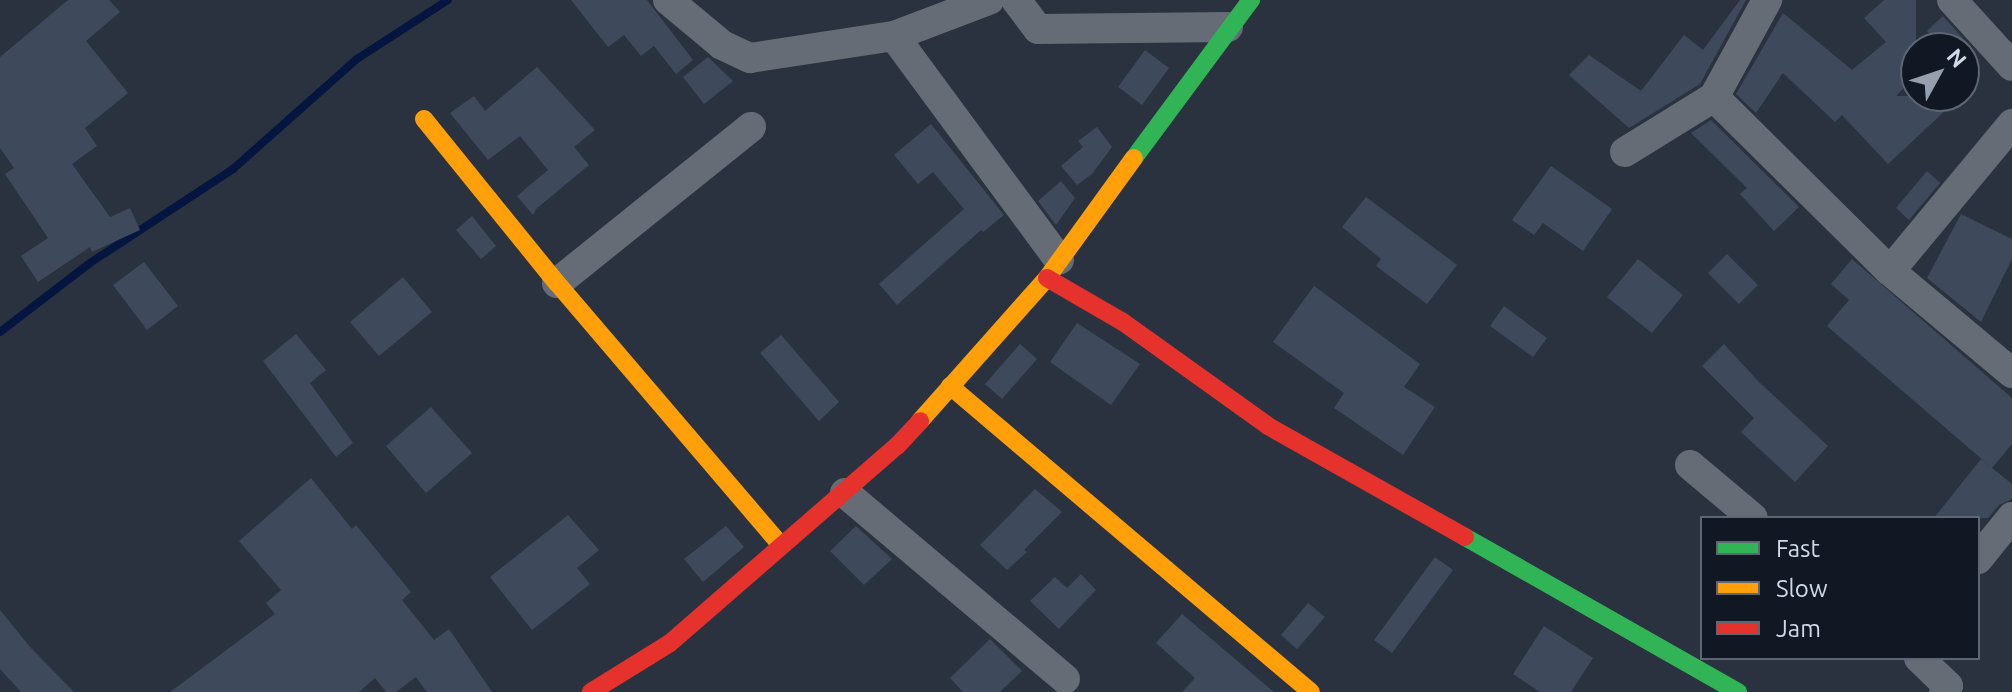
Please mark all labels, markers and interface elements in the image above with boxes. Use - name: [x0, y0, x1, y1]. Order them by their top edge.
- north arrow: [1900, 32, 1980, 112]
- text: N: [1942, 43, 1972, 72]
- legend: [1700, 516, 1980, 660]
- text: Fast: [1776, 535, 1820, 562]
- text: Slow: [1776, 575, 1828, 602]
- text: Jam: [1776, 615, 1821, 642]

